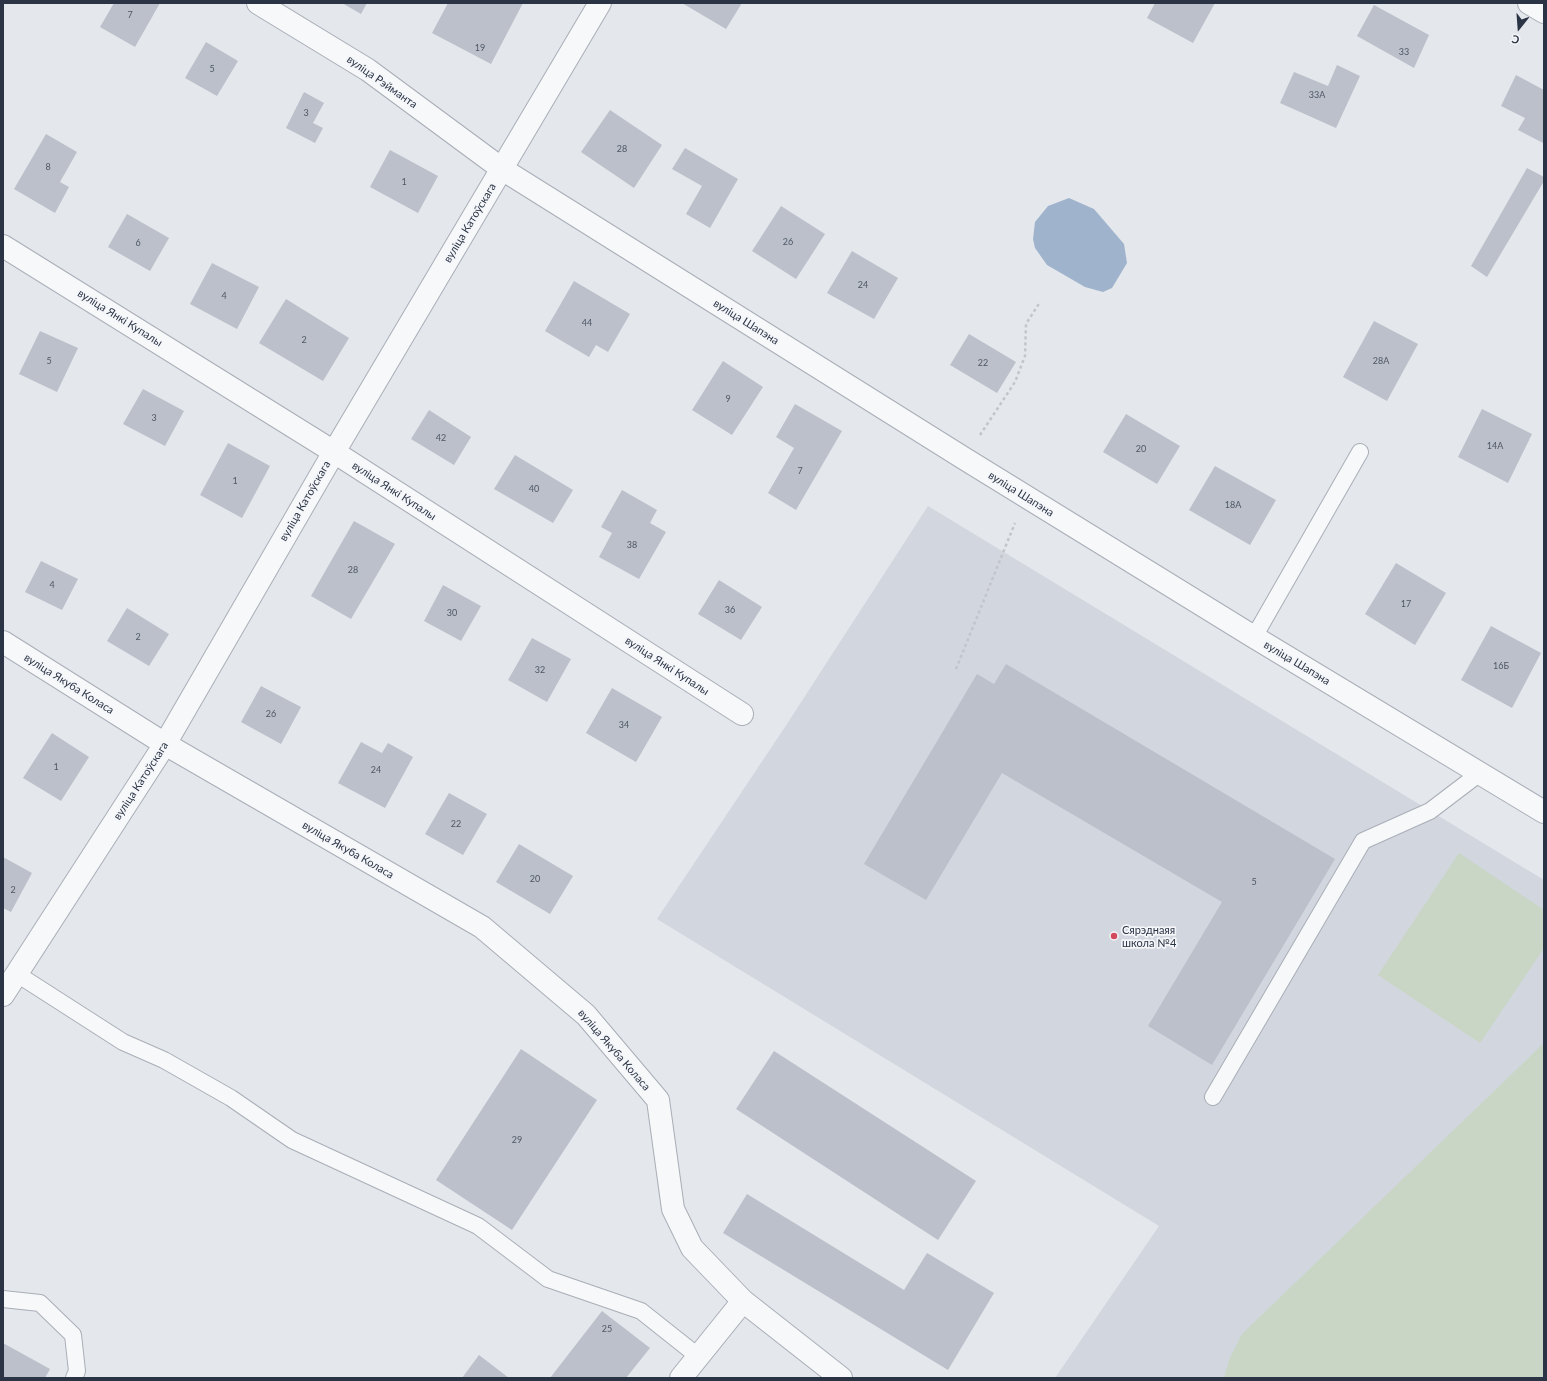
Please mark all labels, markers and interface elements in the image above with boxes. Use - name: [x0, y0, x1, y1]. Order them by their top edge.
- north arrow: [1499, 8, 1539, 48]
- house number: 7: [127, 10, 133, 20]
- text: С: [1510, 33, 1521, 47]
- house number: 19: [475, 43, 485, 53]
- house number: 33: [1399, 47, 1409, 57]
- street label: вуліца Рэйманта: [344, 53, 420, 111]
- house number: 5: [209, 64, 215, 74]
- house number: 33А: [1309, 90, 1325, 100]
- house number: 3: [303, 108, 309, 118]
- house number: 28: [617, 144, 627, 154]
- house number: 8: [45, 162, 51, 172]
- house number: 1: [401, 177, 407, 187]
- street label: вуліца Катоўскага: [441, 181, 499, 265]
- house number: 26: [783, 237, 793, 247]
- house number: 6: [135, 238, 141, 248]
- house number: 24: [858, 280, 868, 290]
- street label: вуліца Янкі Купалы: [75, 287, 165, 349]
- house number: 4: [221, 291, 227, 301]
- street label: вуліца Шапэна: [711, 297, 781, 347]
- house number: 44: [582, 318, 592, 328]
- house number: 2: [301, 335, 307, 345]
- house number: 5: [46, 356, 52, 366]
- house number: 28А: [1373, 356, 1389, 366]
- house number: 22: [978, 358, 988, 368]
- house number: 9: [725, 394, 731, 404]
- house number: 3: [151, 413, 157, 423]
- house number: 42: [436, 433, 446, 443]
- house number: 14А: [1487, 441, 1503, 451]
- house number: 20: [1136, 444, 1146, 454]
- street label: вуліца Катоўскага: [277, 459, 333, 543]
- street label: вуліца Янкі Купалы: [349, 459, 439, 523]
- house number: 7: [797, 466, 803, 476]
- street label: вуліца Шапэна: [986, 469, 1056, 519]
- house number: 1: [232, 476, 238, 486]
- house number: 40: [529, 484, 539, 494]
- house number: 18А: [1225, 500, 1241, 510]
- house number: 38: [627, 540, 637, 550]
- house number: 28: [348, 565, 358, 575]
- house number: 4: [49, 580, 55, 590]
- house number: 17: [1401, 599, 1411, 609]
- house number: 36: [725, 605, 735, 615]
- house number: 30: [447, 608, 457, 618]
- house number: 2: [135, 632, 141, 642]
- street label: вуліца Янкі Купалы: [622, 634, 712, 698]
- street label: вуліца Шапэна: [1262, 638, 1332, 688]
- street label: вуліца Якуба Коласа: [22, 651, 116, 717]
- house number: 16Б: [1493, 661, 1509, 671]
- house number: 32: [535, 665, 545, 675]
- house number: 26: [266, 709, 276, 719]
- house number: 34: [619, 720, 629, 730]
- street label: вуліца Катоўскага: [111, 740, 171, 822]
- house number: 1: [53, 762, 59, 772]
- house number: 24: [371, 765, 381, 775]
- street label: вуліца Якуба Коласа: [300, 818, 396, 882]
- house number: 22: [451, 819, 461, 829]
- house number: 20: [530, 874, 540, 884]
- house number: 5: [1251, 877, 1257, 887]
- house number: 2: [10, 885, 16, 895]
- place label: Сярэднаяя школа №4: [1122, 923, 1176, 949]
- marker: Сярэднаяя школа №4: [1109, 931, 1119, 941]
- street label: вуліца Якуба Коласа: [575, 1007, 653, 1093]
- house number: 29: [512, 1135, 522, 1145]
- house number: 25: [602, 1324, 612, 1334]

